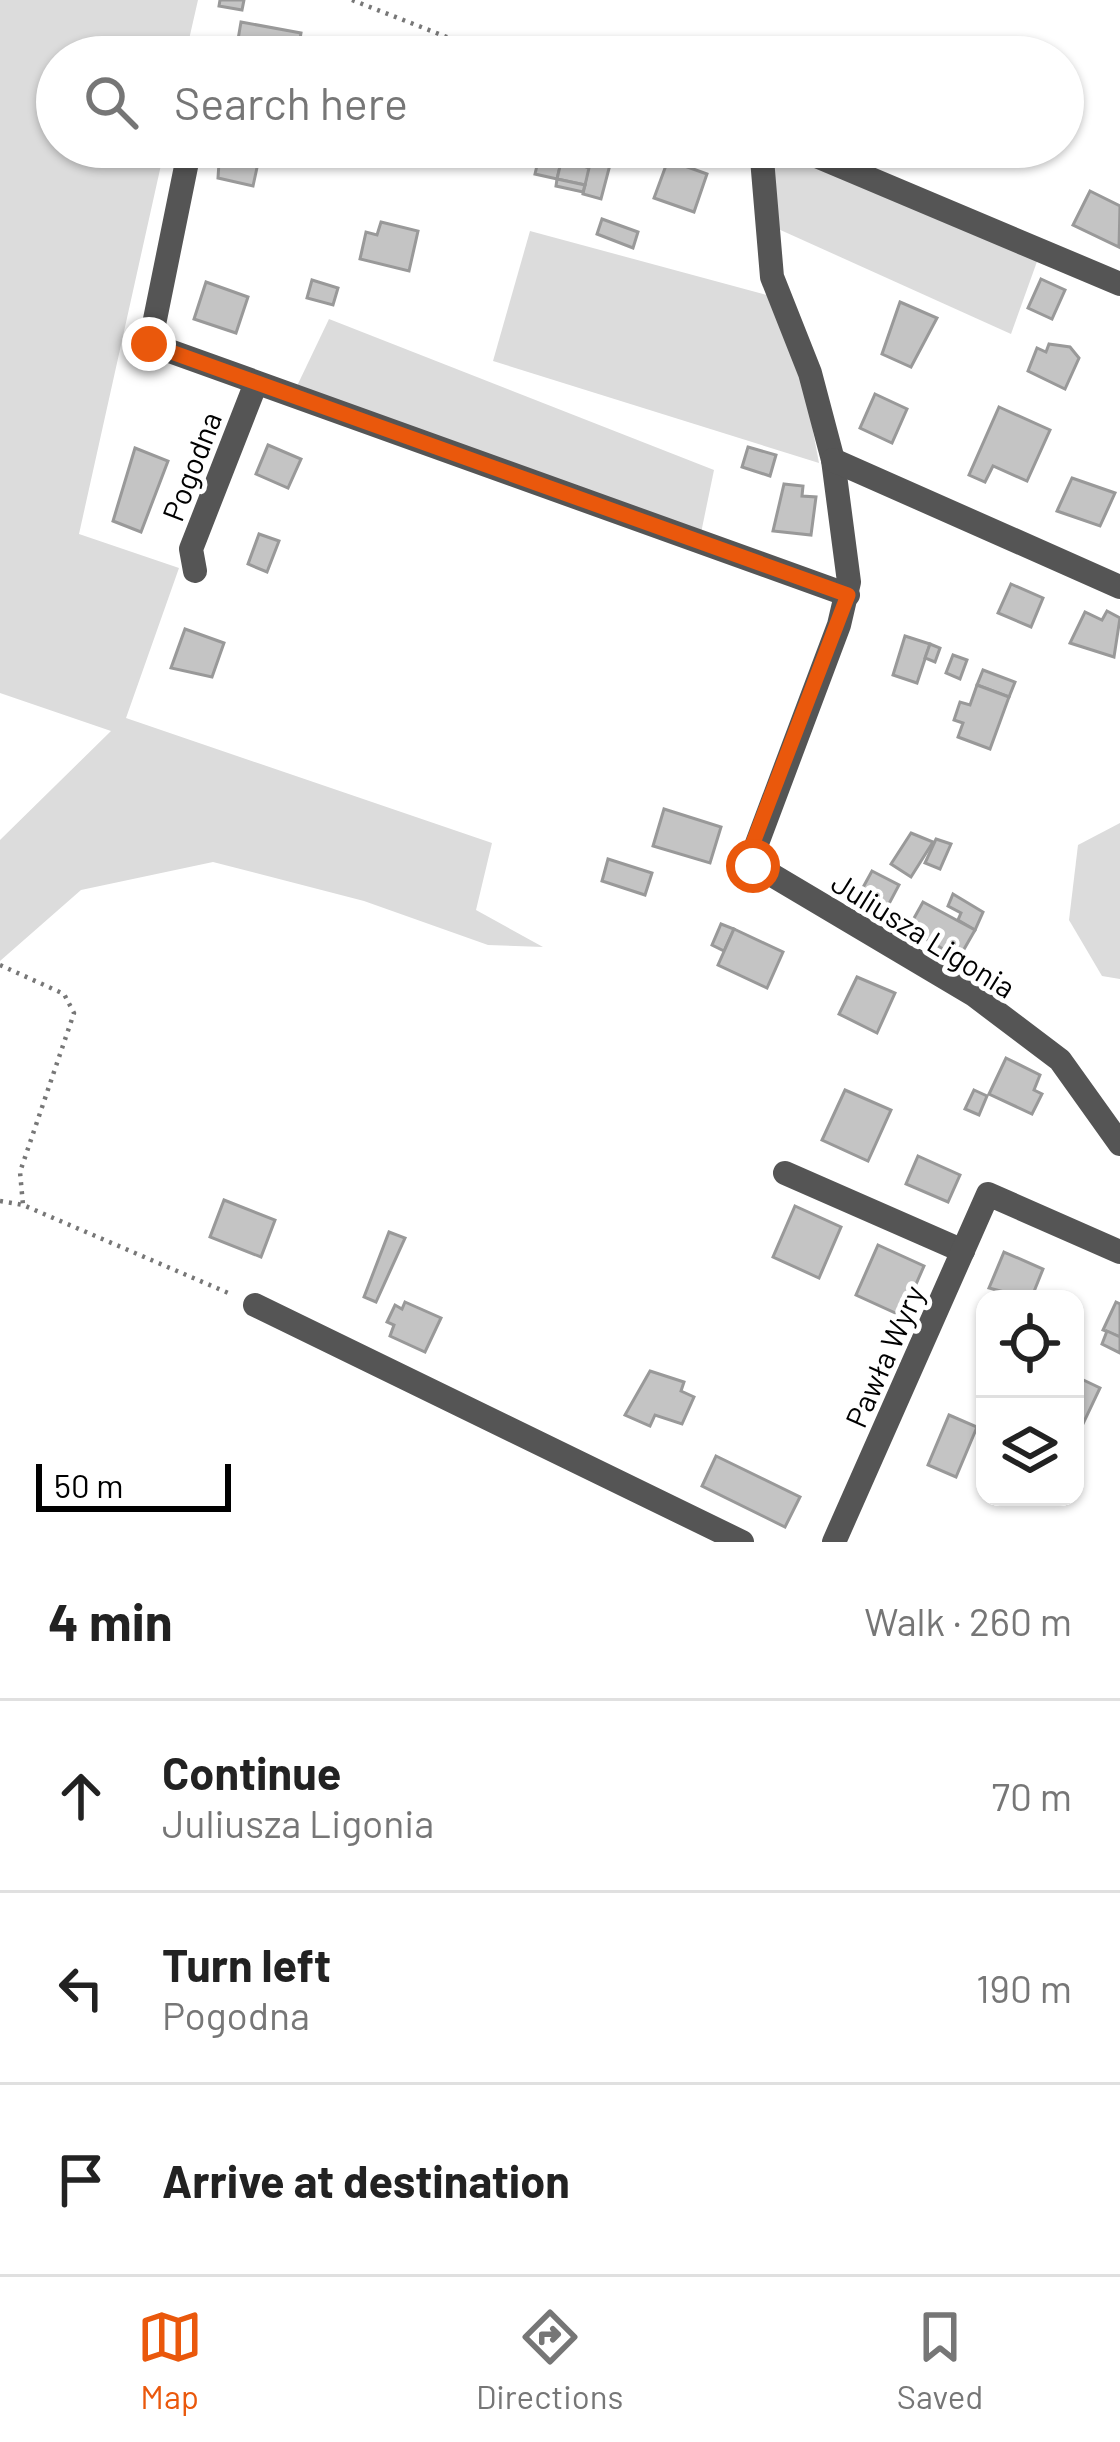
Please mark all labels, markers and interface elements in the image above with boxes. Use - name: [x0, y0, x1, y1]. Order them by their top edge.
- search box: [36, 36, 1084, 168]
- icon: search: [78, 69, 144, 135]
- text: Search here: [174, 75, 408, 129]
- route end: [122, 317, 176, 371]
- street label: Pogodna: [154, 406, 228, 526]
- route start: [726, 839, 780, 893]
- street label: Juliusza Ligonia: [826, 863, 1022, 1005]
- street label: Pawła Wyry: [837, 1279, 931, 1433]
- map controls: [976, 1290, 1084, 1506]
- button: locate: [976, 1290, 1084, 1398]
- button: layers: [976, 1398, 1084, 1506]
- scale bar: [36, 1458, 231, 1511]
- text: 50 m: [54, 1465, 124, 1505]
- text: 4 min: [48, 1590, 173, 1651]
- text: Walk · 260 m: [864, 1597, 1072, 1644]
- text: Continue: [162, 1745, 341, 1799]
- icon: ahead: [48, 1763, 114, 1829]
- text: 70 m: [991, 1772, 1072, 1819]
- text: Juliusza Ligonia: [162, 1799, 434, 1846]
- text: Turn left: [162, 1937, 331, 1991]
- icon: left: [48, 1955, 114, 2021]
- text: 190 m: [976, 1964, 1072, 2011]
- text: Pogodna: [162, 1991, 310, 2038]
- icon: arrive: [48, 2147, 114, 2213]
- text: Arrive at destination: [162, 2153, 570, 2207]
- tab: Map: [137, 2304, 203, 2416]
- tab: Directions: [476, 2304, 623, 2416]
- tab: Saved: [897, 2304, 983, 2416]

